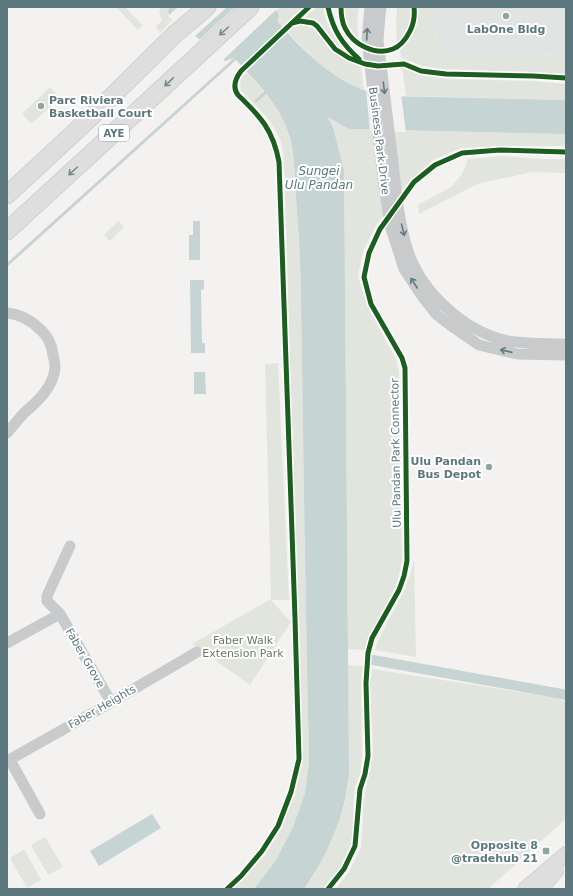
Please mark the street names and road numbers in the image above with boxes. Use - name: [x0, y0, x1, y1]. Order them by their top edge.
- street label: Business Park Drive: [366, 86, 392, 196]
- road number: AYE: [99, 125, 129, 141]
- street label: Ulu Pandan Park Connector: [388, 378, 404, 528]
- street label: Faber Grove: [63, 626, 107, 690]
- street label: Faber Heights: [66, 682, 138, 732]

